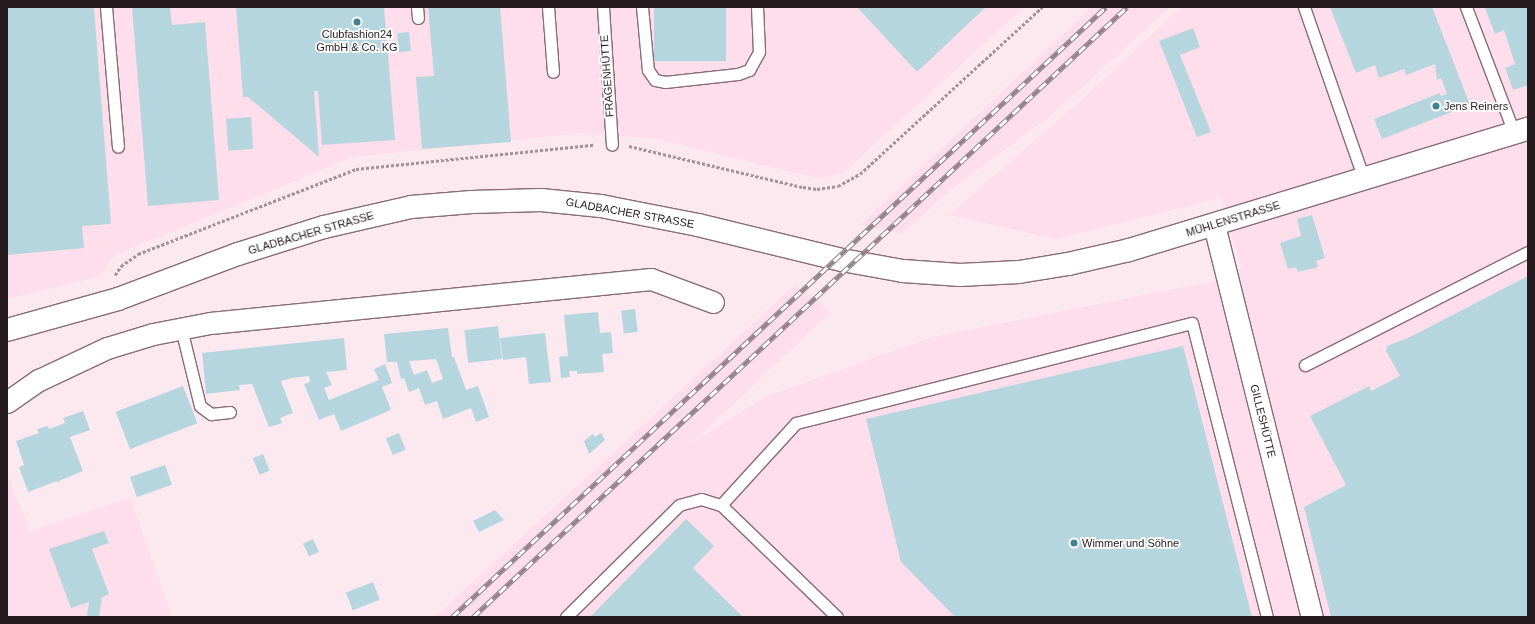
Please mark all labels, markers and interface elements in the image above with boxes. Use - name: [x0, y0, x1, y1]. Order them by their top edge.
- marker: Clubfashion24 GmbH & Co. KG: [352, 17, 362, 27]
- place label: Clubfashion24 GmbH & Co. KG: [316, 28, 398, 54]
- street label: FRAGENHÜTTE: [598, 34, 616, 118]
- place label: Jens Reiners: [1444, 99, 1508, 113]
- marker: Jens Reiners: [1431, 101, 1441, 111]
- street label: GLADBACHER STRASSE: [565, 195, 695, 231]
- street label: MÜHLENSTRASSE: [1184, 198, 1282, 240]
- street label: GLADBACHER STRASSE: [247, 209, 375, 257]
- street label: GILLESHÜTTE: [1248, 383, 1278, 459]
- place label: Wimmer und Söhne: [1082, 536, 1179, 550]
- marker: Wimmer und Söhne: [1069, 538, 1079, 548]

